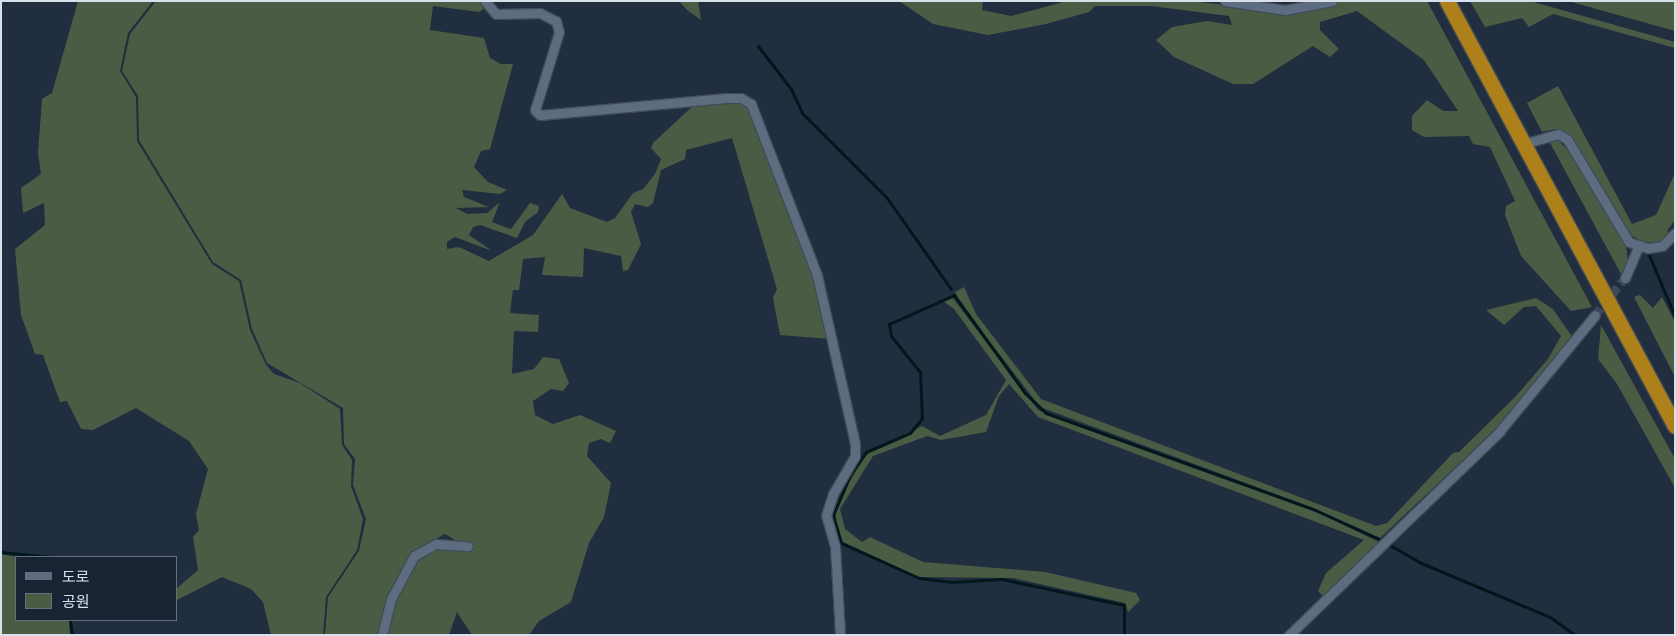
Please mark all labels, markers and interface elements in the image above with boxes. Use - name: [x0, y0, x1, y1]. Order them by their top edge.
- legend: [15, 556, 178, 621]
- text: 도로: [62, 568, 90, 586]
- text: 공원: [62, 593, 90, 611]

